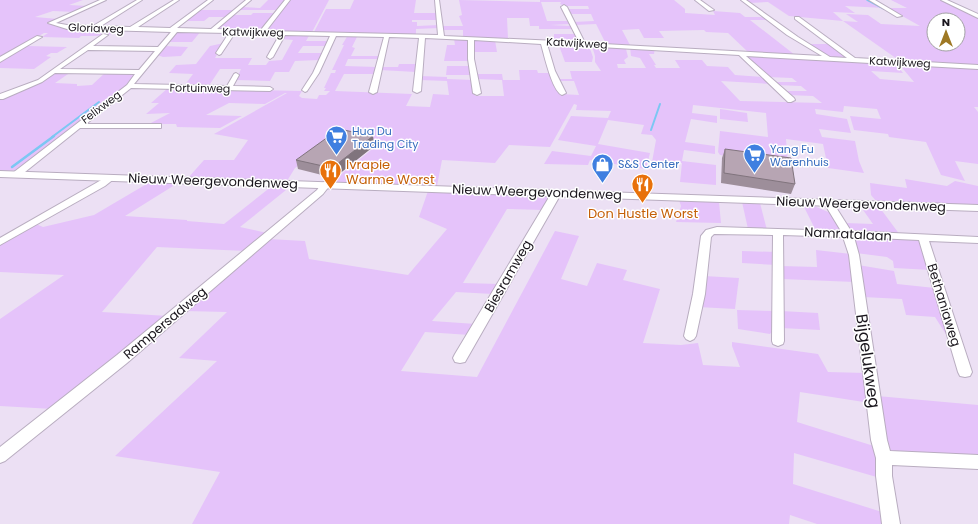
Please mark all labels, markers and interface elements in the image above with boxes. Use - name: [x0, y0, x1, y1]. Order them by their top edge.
- north arrow: [926, 12, 966, 52]
- text: N: [942, 14, 950, 30]
- street label: Gloriaweg: [68, 19, 124, 37]
- street label: Katwijkweg: [222, 23, 284, 41]
- street label: Katwijkweg: [546, 33, 608, 53]
- street label: Katwijkweg: [869, 52, 931, 72]
- street label: Fortuinweg: [169, 79, 231, 97]
- street label: Felixweg: [78, 87, 124, 127]
- place label: Hua Du Trading City: [352, 123, 419, 152]
- supermarket icon: Hua Du Trading City: [324, 124, 350, 157]
- place label: Yang Fu Warenhuis: [770, 141, 829, 170]
- supermarket icon: Yang Fu Warenhuis: [742, 142, 768, 175]
- shop icon: S&S Center: [589, 151, 615, 184]
- place label: Ivrapie Warme Worst: [346, 155, 435, 189]
- place label: S&S Center: [618, 156, 679, 172]
- restaurant icon: Ivrapie Warme Worst: [318, 158, 344, 191]
- street label: Nieuw Weergevondenweg: [128, 169, 298, 193]
- restaurant icon: Don Hustle Worst: [630, 172, 656, 205]
- street label: Nieuw Weergevondenweg: [452, 180, 622, 204]
- street label: Nieuw Weergevondenweg: [776, 192, 946, 216]
- place label: Don Hustle Worst: [588, 204, 698, 223]
- street label: Namratalaan: [804, 222, 892, 246]
- street label: Biesramweg: [480, 236, 536, 316]
- street label: Bethaniaweg: [922, 261, 966, 349]
- street label: Rampersadweg: [119, 282, 211, 364]
- street label: Bijgelukweg: [850, 312, 886, 410]

